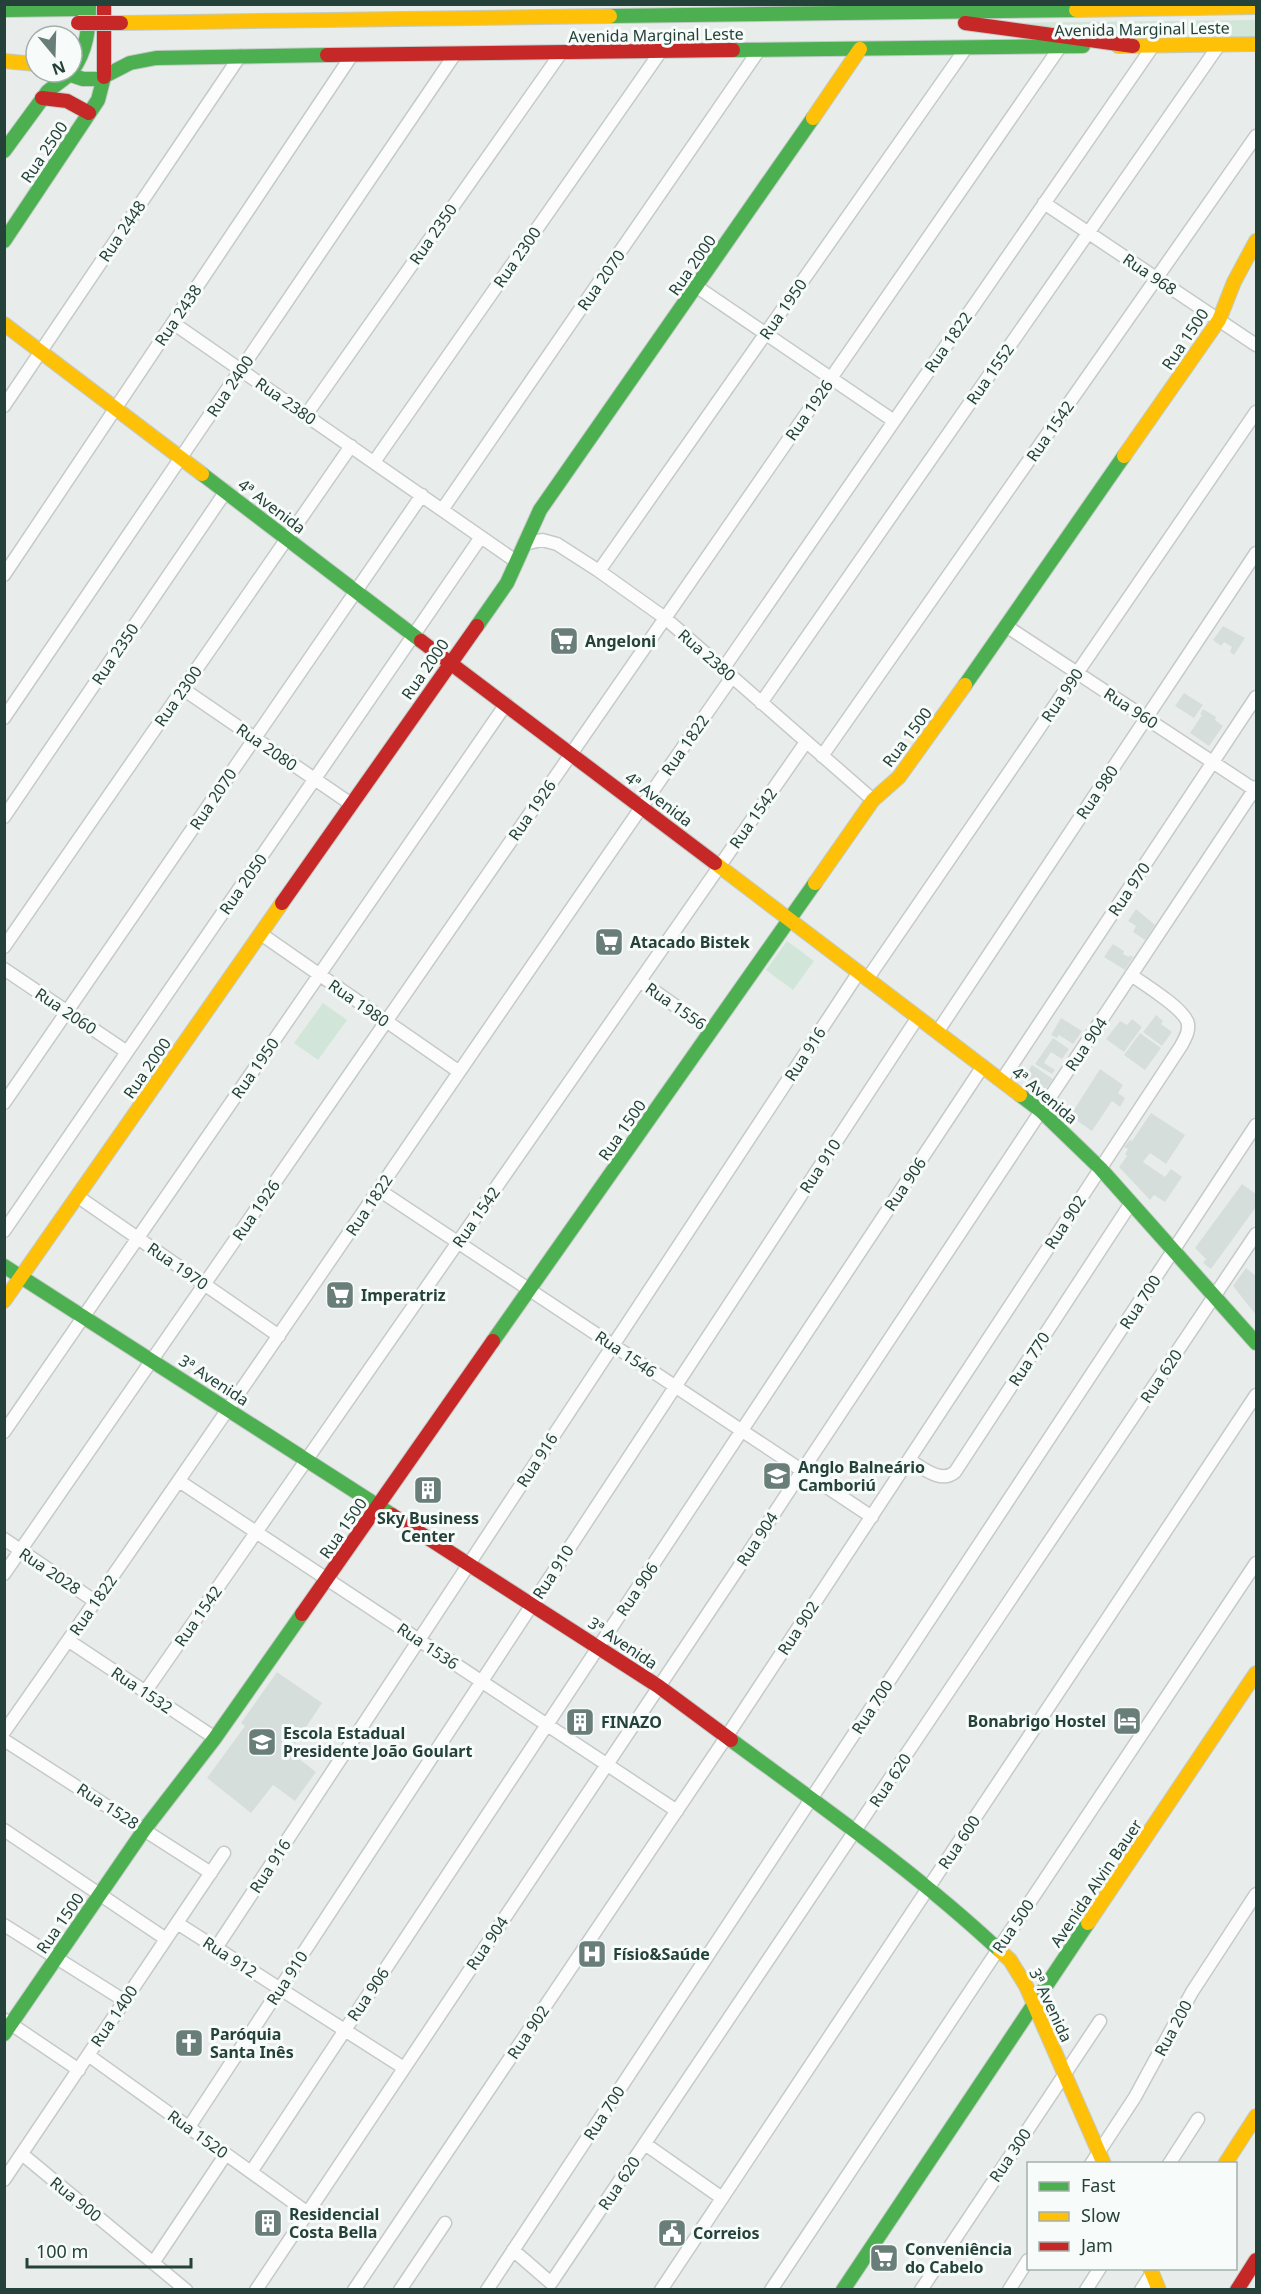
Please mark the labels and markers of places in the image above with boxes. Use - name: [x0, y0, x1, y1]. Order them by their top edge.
- supermarket icon: Angeloni: [548, 625, 580, 657]
- place label: Angeloni: [585, 630, 656, 652]
- supermarket icon: Atacado Bistek: [593, 926, 625, 958]
- place label: Atacado Bistek: [630, 931, 750, 953]
- supermarket icon: Imperatriz: [324, 1279, 356, 1311]
- place label: Imperatriz: [361, 1284, 446, 1306]
- place label: Anglo Balneário Camboriú: [798, 1456, 925, 1496]
- school or university icon: Anglo Balneário Camboriú: [761, 1460, 793, 1492]
- building icon: Sky Business Center: [412, 1474, 444, 1506]
- place label: Sky Business Center: [377, 1507, 479, 1547]
- hotel icon: Bonabrigo Hostel: [1111, 1705, 1143, 1737]
- building icon: FINAZO: [564, 1706, 596, 1738]
- place label: Bonabrigo Hostel: [968, 1710, 1106, 1732]
- place label: FINAZO: [601, 1711, 662, 1733]
- place label: Escola Estadual Presidente João Goulart: [283, 1722, 472, 1762]
- school or university icon: Escola Estadual Presidente João Goulart: [246, 1726, 278, 1758]
- hospital icon: Físio&Saúde: [576, 1938, 608, 1970]
- place label: Físio&Saúde: [613, 1943, 710, 1965]
- place label: Paróquia Santa Inês: [210, 2023, 294, 2063]
- church icon: Paróquia Santa Inês: [173, 2027, 205, 2059]
- place label: Residencial Costa Bella: [289, 2203, 379, 2243]
- building icon: Residencial Costa Bella: [252, 2207, 284, 2239]
- public building icon: Correios: [656, 2217, 688, 2249]
- place label: Correios: [693, 2222, 760, 2244]
- place label: Conveniência do Cabelo: [905, 2238, 1012, 2278]
- supermarket icon: Conveniência do Cabelo: [868, 2242, 900, 2274]

